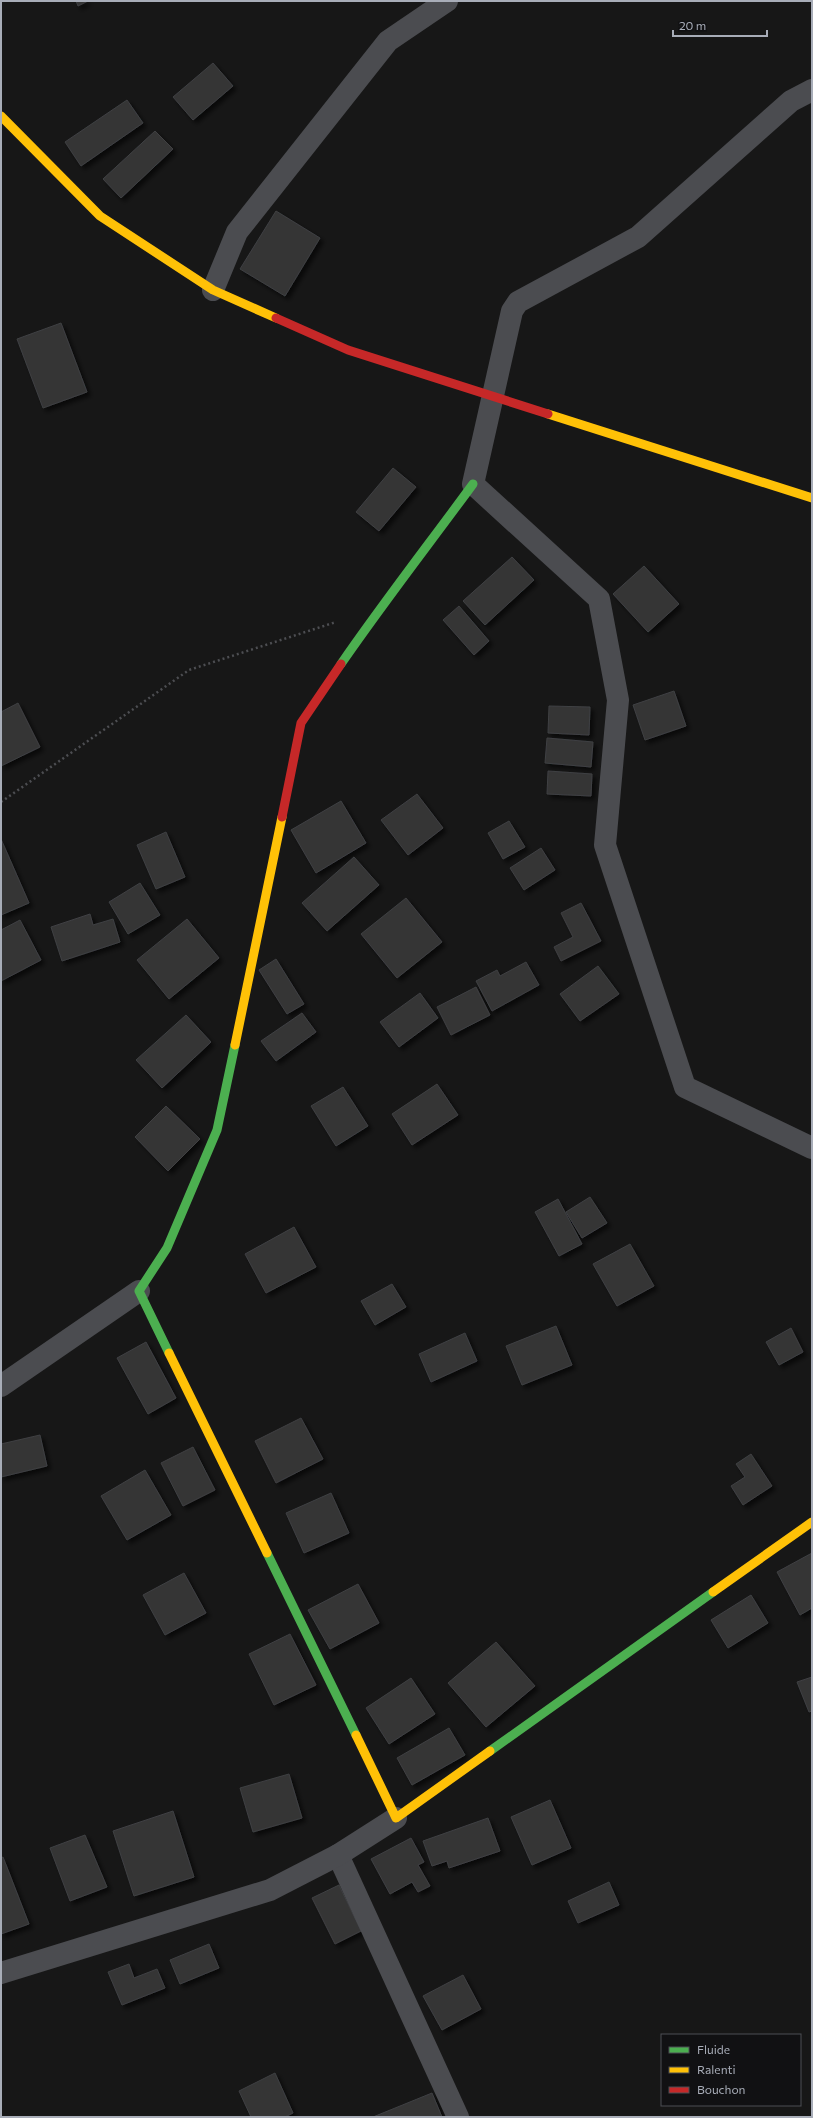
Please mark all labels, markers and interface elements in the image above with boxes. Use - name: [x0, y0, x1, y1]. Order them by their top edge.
- scale bar: [673, 12, 767, 38]
- text: 20 m: [679, 18, 706, 32]
- legend: [661, 2034, 801, 2106]
- text: Fluide: [697, 2042, 730, 2056]
- text: Ralenti: [697, 2062, 736, 2076]
- text: Bouchon: [697, 2082, 745, 2096]

